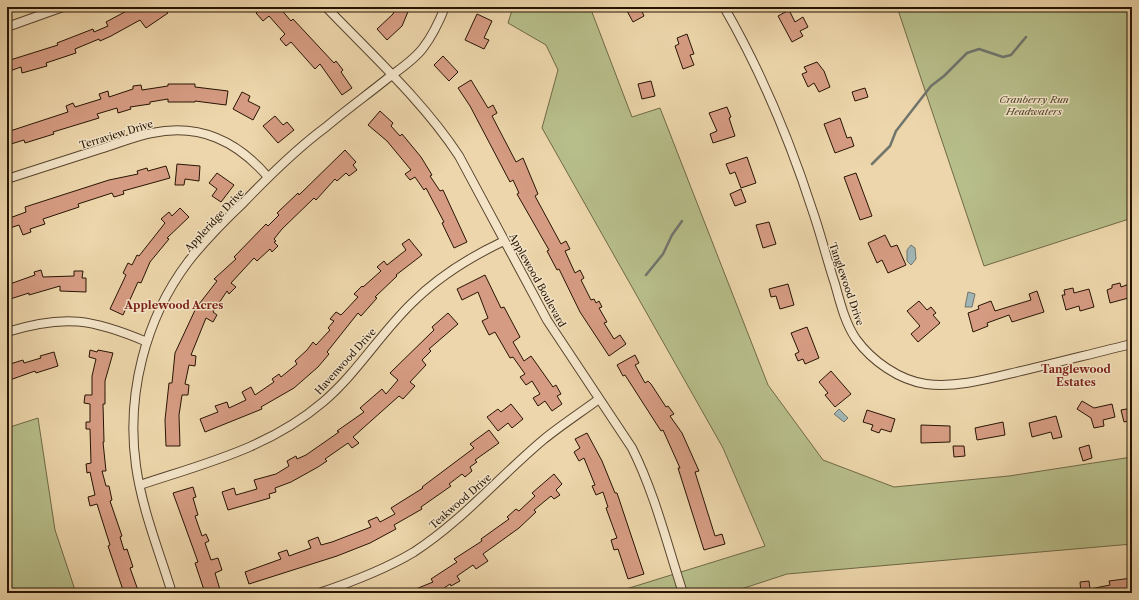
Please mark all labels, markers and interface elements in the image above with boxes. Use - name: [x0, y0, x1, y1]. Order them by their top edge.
- park label: Cranberry Run Headwaters: [999, 93, 1069, 118]
- street label: Terraview Drive: [78, 117, 155, 152]
- street label: Appleridge Drive: [181, 186, 247, 255]
- street label: Applewood Boulevard: [506, 230, 569, 329]
- street label: Tanglewood Drive: [826, 241, 867, 328]
- district label: Applewood Acres: [124, 298, 223, 312]
- street label: Havenwood Drive: [312, 325, 379, 397]
- district label: Tanglewood Estates: [1041, 362, 1112, 389]
- street label: Teakwood Drive: [427, 471, 494, 532]

